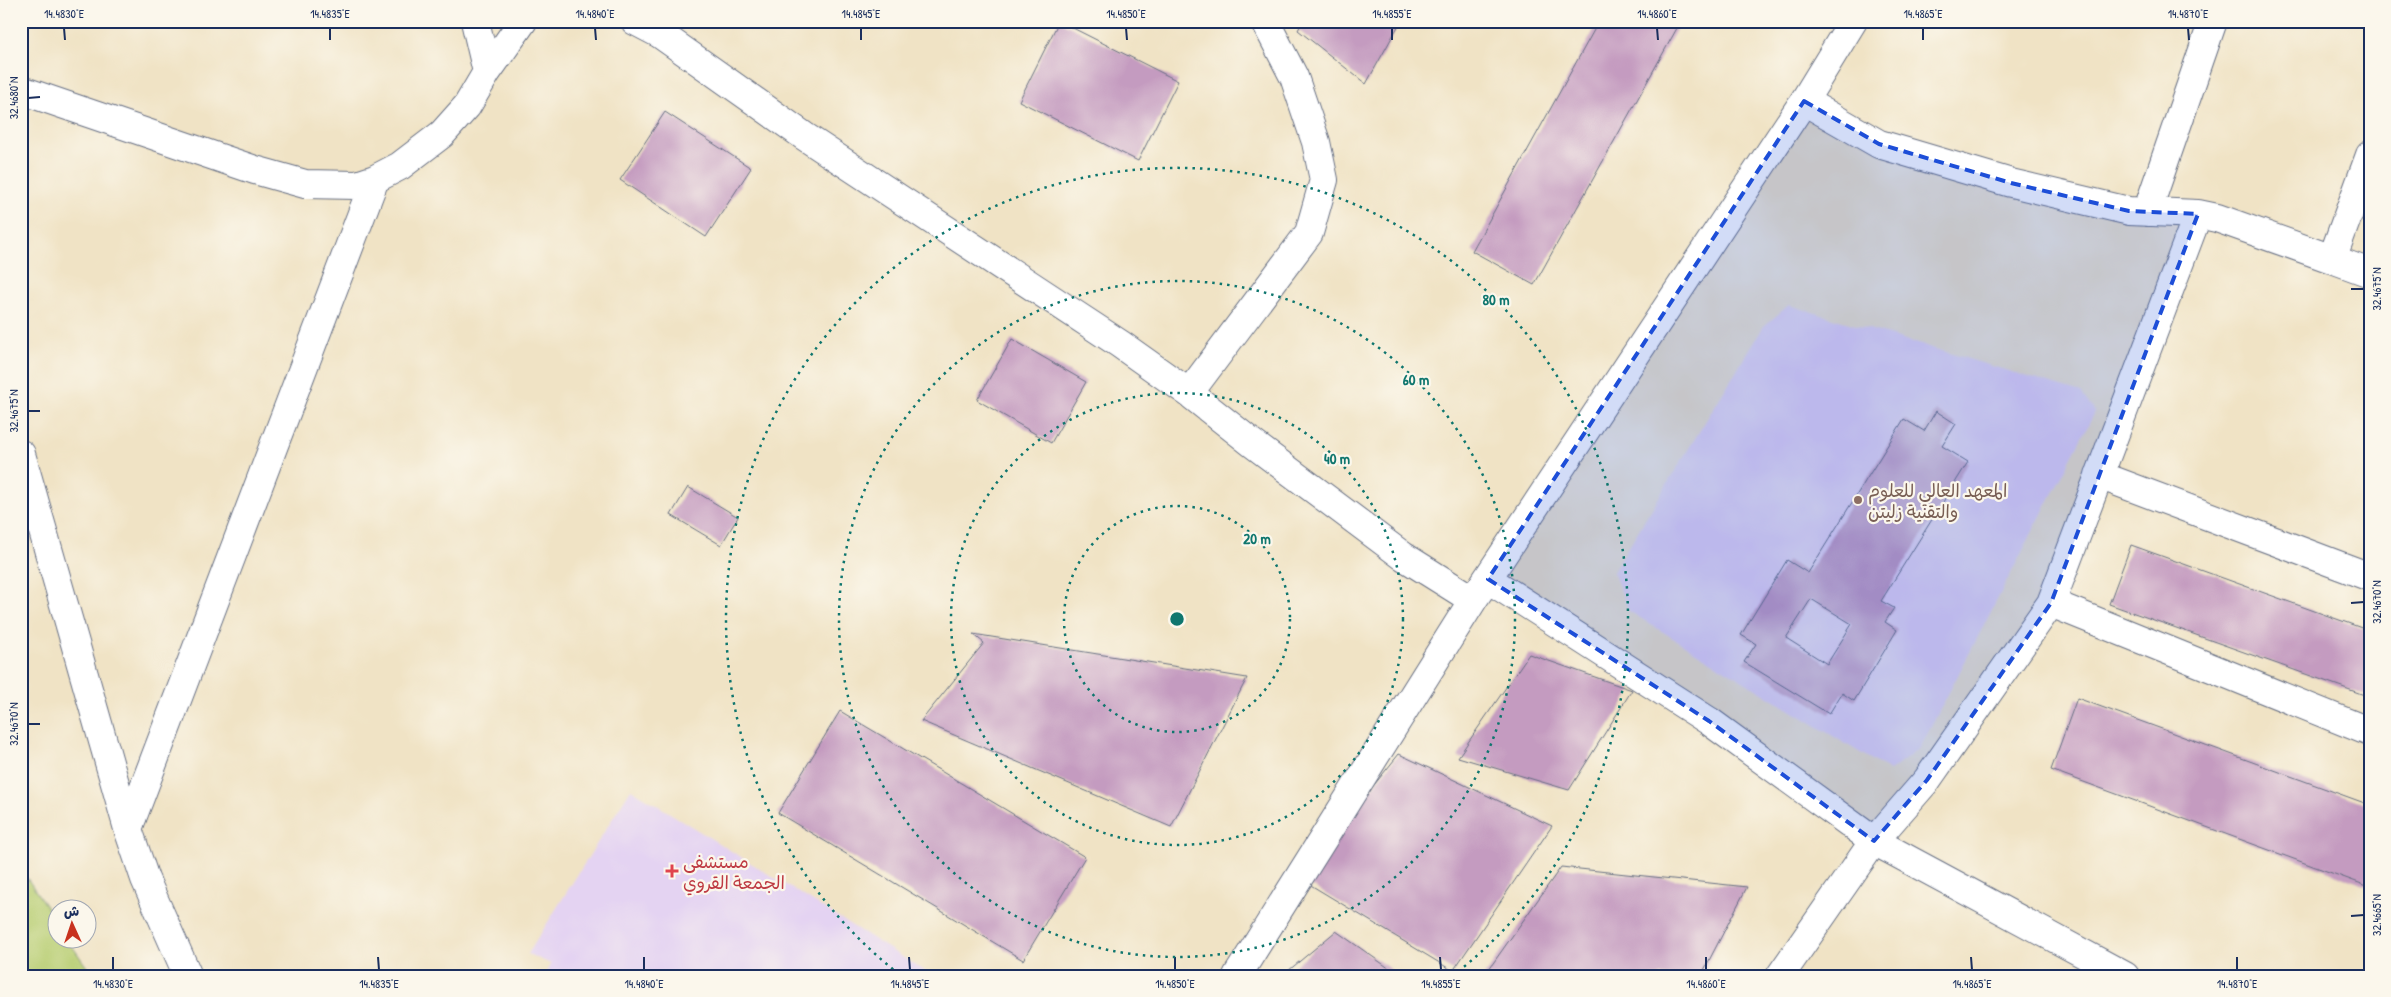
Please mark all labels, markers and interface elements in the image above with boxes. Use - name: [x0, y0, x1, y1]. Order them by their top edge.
- text: 14.4830°E: [44, 5, 85, 22]
- text: 14.4835°E: [310, 5, 351, 22]
- text: 14.4840°E: [575, 5, 615, 22]
- text: 14.4845°E: [842, 5, 881, 22]
- text: 14.4850°E: [1106, 5, 1147, 22]
- text: 14.4855°E: [1372, 5, 1412, 22]
- text: 14.4860°E: [1637, 5, 1677, 22]
- text: 14.4865°E: [1903, 5, 1943, 22]
- text: 14.4870°E: [2168, 5, 2209, 22]
- text: 32.4680°N: [5, 77, 22, 119]
- text: 32.4675°N: [2368, 267, 2385, 311]
- text: 80 m: [1483, 289, 1509, 310]
- text: 60 m: [1403, 369, 1429, 390]
- text: 32.4675°N: [5, 389, 22, 433]
- text: 40 m: [1324, 448, 1350, 469]
- place label: المعهد العالي للعلوم والتقنية زليتن: [1868, 478, 2007, 524]
- marker: المعهد العالي للعلوم والتقنية زليتن: [1852, 494, 1864, 506]
- text: 20 m: [1243, 528, 1271, 549]
- text: 32.4670°N: [2368, 580, 2385, 624]
- centre of rings: [1168, 610, 1186, 628]
- text: 32.4670°N: [5, 702, 22, 746]
- place label: مستشفى الجمعة القروي: [683, 849, 785, 896]
- marker: مستشفى الجمعة القروي: [665, 864, 679, 878]
- text: 32.4665°N: [2368, 894, 2385, 936]
- north arrow: [48, 900, 98, 950]
- text: ش: [63, 901, 79, 920]
- text: 14.4830°E: [93, 975, 134, 992]
- text: 14.4835°E: [359, 975, 400, 992]
- text: 14.4840°E: [624, 975, 664, 992]
- text: 14.4845°E: [891, 975, 930, 992]
- text: 14.4850°E: [1155, 975, 1196, 992]
- text: 14.4855°E: [1421, 975, 1461, 992]
- text: 14.4860°E: [1686, 975, 1726, 992]
- text: 14.4865°E: [1952, 975, 1992, 992]
- text: 14.4870°E: [2217, 975, 2258, 992]

